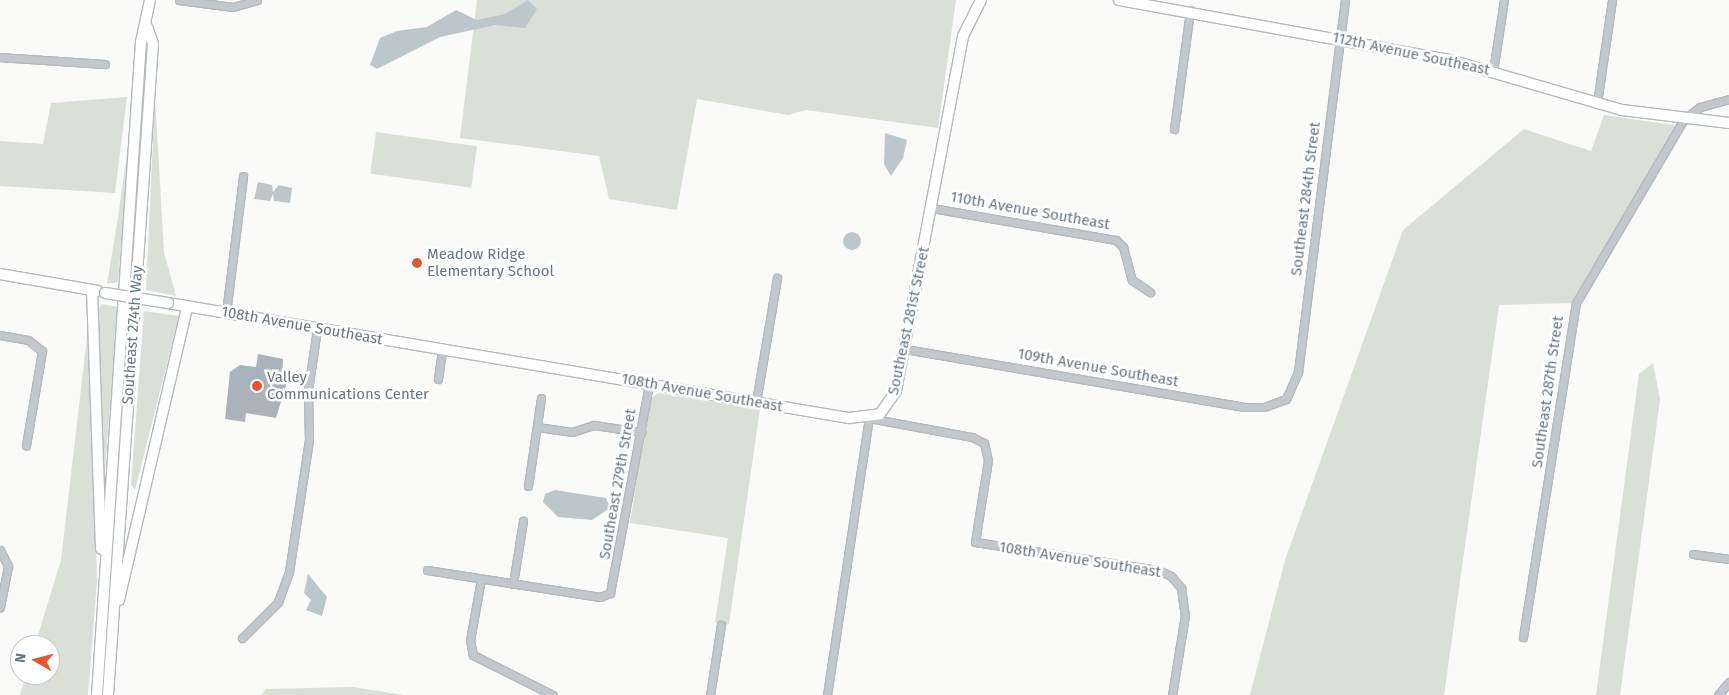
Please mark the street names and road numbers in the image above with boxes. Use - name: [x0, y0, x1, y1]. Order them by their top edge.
- street label: 112th Avenue Southeast: [1331, 29, 1491, 79]
- street label: Southeast 284th Street: [1288, 121, 1324, 277]
- street label: 110th Avenue Southeast: [949, 188, 1111, 234]
- street label: Southeast 281st Street: [884, 245, 934, 397]
- street label: Southeast 274th Way: [119, 265, 147, 405]
- street label: 108th Avenue Southeast: [220, 303, 384, 349]
- street label: Southeast 287th Street: [1528, 315, 1568, 469]
- street label: 109th Avenue Southeast: [1016, 345, 1180, 391]
- street label: 108th Avenue Southeast: [620, 370, 784, 416]
- street label: Southeast 279th Street: [596, 407, 640, 561]
- street label: 108th Avenue Southeast: [998, 538, 1162, 582]

